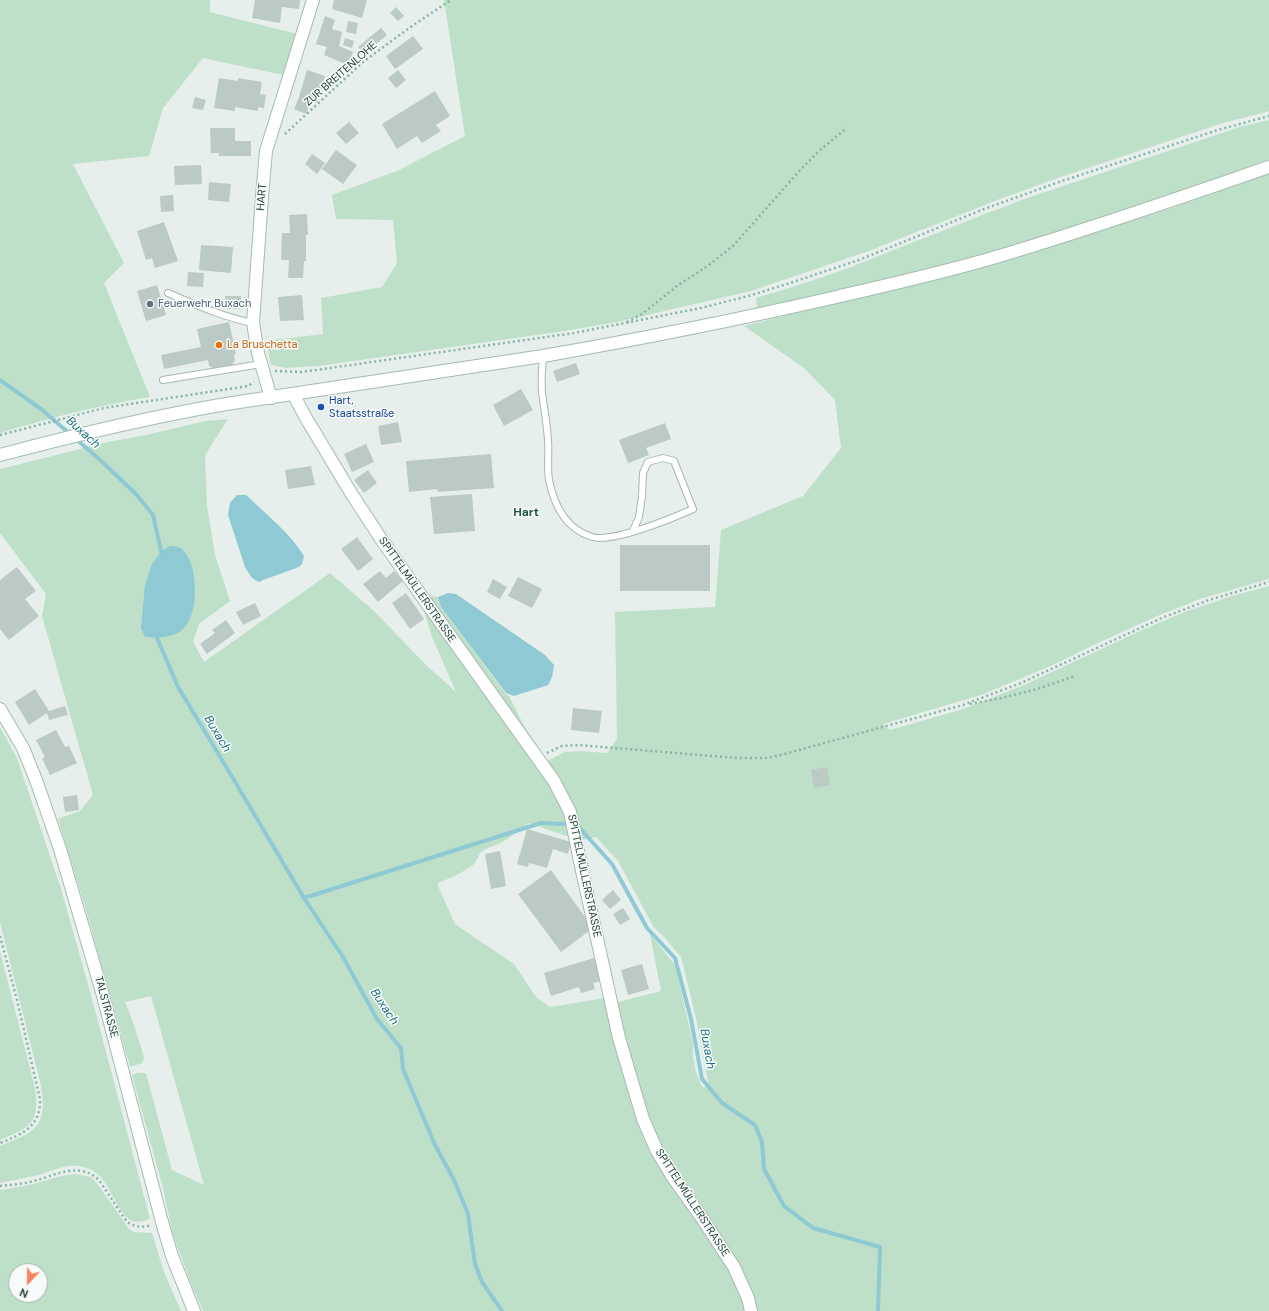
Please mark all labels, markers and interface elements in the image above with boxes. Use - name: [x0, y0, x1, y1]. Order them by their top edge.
- street label: ZUR BREITENLOHE: [302, 39, 380, 109]
- street label: HART: [254, 183, 270, 211]
- place label: Feuerwehr Buxach: [158, 297, 251, 311]
- marker: Feuerwehr Buxach: [145, 299, 155, 309]
- place label: La Bruschetta: [227, 338, 298, 352]
- marker: La Bruschetta: [214, 340, 224, 350]
- place label: Hart, Staatsstraße: [329, 394, 394, 420]
- marker: Hart, Staatsstraße: [316, 402, 326, 412]
- water label: Buxach: [63, 414, 103, 452]
- district label: Hart: [513, 506, 539, 520]
- street label: SPITTELMÜLLERSTRASSE: [376, 535, 458, 645]
- water label: Buxach: [200, 713, 234, 755]
- street label: SPITTELMÜLLERSTRASSE: [564, 813, 604, 939]
- street label: TALSTRASSE: [91, 975, 121, 1039]
- water label: Buxach: [367, 986, 401, 1028]
- water label: Buxach: [696, 1028, 718, 1070]
- street label: SPITTELMÜLLERSTRASSE: [652, 1147, 732, 1259]
- north arrow: [8, 1263, 48, 1303]
- text: N: [18, 1285, 30, 1301]

